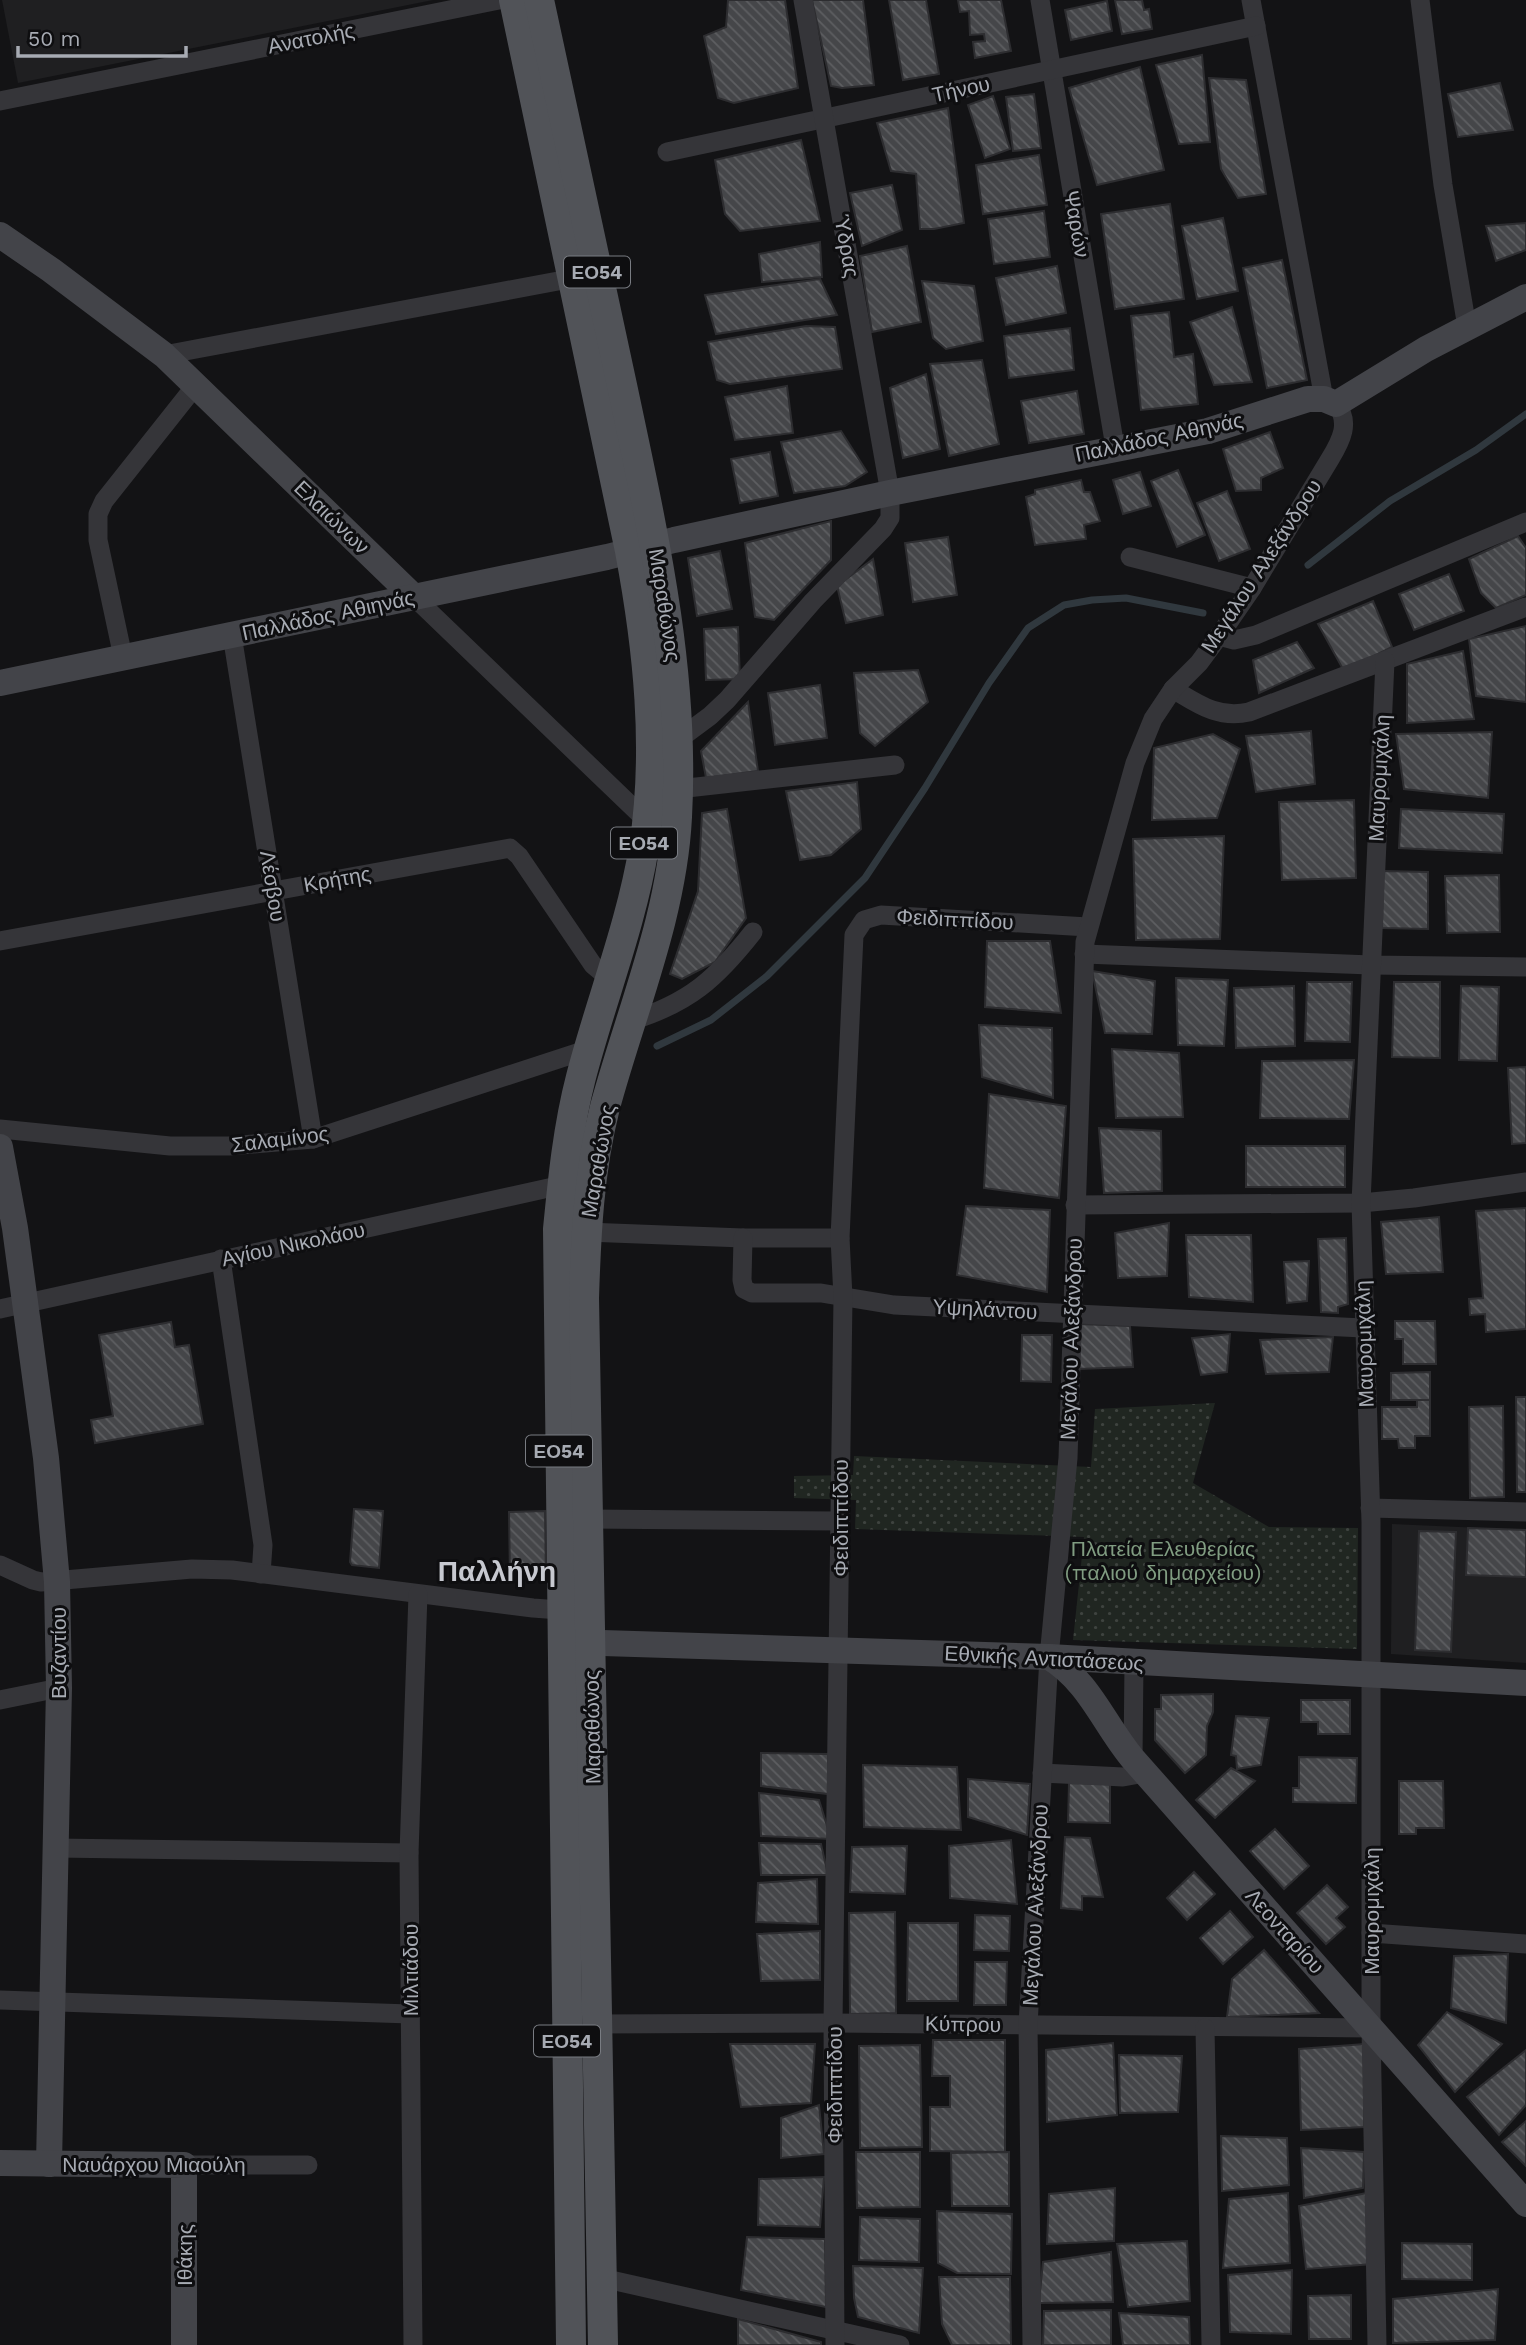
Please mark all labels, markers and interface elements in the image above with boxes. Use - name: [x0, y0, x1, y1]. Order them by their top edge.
- scale bar: [18, 14, 186, 58]
- street label: Ανατολής: [265, 17, 357, 59]
- text: 50 m: [28, 26, 80, 51]
- street label: Τήνου: [930, 71, 992, 107]
- street label: Ψαρών: [1059, 188, 1095, 260]
- street label: Ύδρας: [829, 212, 865, 280]
- road number: ΕΟ54: [564, 256, 630, 288]
- street label: Παλλάδος Αθηνάς: [1073, 407, 1245, 467]
- street label: Μεγάλου Αλεξάνδρου: [1195, 474, 1327, 658]
- street label: Ελαιώνων: [289, 475, 375, 559]
- street label: Μαραθώνος: [644, 547, 686, 663]
- street label: Παλλάδος Αθιηνάς: [240, 585, 416, 645]
- street label: Μαυρομιχάλη: [1363, 714, 1395, 842]
- road number: ΕΟ54: [611, 828, 677, 858]
- street label: Λέσβου: [255, 849, 291, 923]
- street label: Κρήτης: [301, 861, 373, 897]
- street label: Φειδιππίδου: [896, 903, 1014, 935]
- street label: Μαραθώνος: [576, 1103, 620, 1219]
- street label: Σαλαμίνος: [230, 1121, 330, 1157]
- street label: Αγίου Νικολάου: [219, 1217, 367, 1271]
- street label: Μεγάλου Αλεξάνδρου: [1055, 1238, 1087, 1440]
- street label: Μαυρομιχάλη: [1349, 1280, 1379, 1408]
- street label: Υψηλάντου: [932, 1294, 1038, 1324]
- road number: ΕΟ54: [526, 1436, 592, 1466]
- street label: Φειδιππίδου: [828, 1459, 853, 1577]
- park label: Πλατεία Ελευθερίας (παλιού δημαρχείου): [1065, 1536, 1261, 1585]
- district label: Παλλήνη: [438, 1555, 556, 1588]
- street label: Βυζαντίου: [46, 1607, 71, 1699]
- street label: Εθνικής Αντιστάσεως: [944, 1640, 1144, 1676]
- street label: Μαραθώνος: [579, 1670, 605, 1784]
- street label: Μεγάλου Αλεξάνδρου: [1017, 1803, 1053, 2007]
- street label: Μαυρομιχάλη: [1359, 1847, 1384, 1975]
- street label: Λεονταρίου: [1240, 1883, 1330, 1979]
- street label: Μιλτιάδου: [398, 1924, 423, 2016]
- street label: Κύπρου: [925, 2011, 1001, 2037]
- road number: ΕΟ54: [534, 2025, 600, 2056]
- street label: Φειδιππίδου: [822, 2026, 847, 2144]
- street label: Ναυάρχου Μιαούλη: [62, 2152, 246, 2177]
- street label: Ιθάκης: [172, 2224, 197, 2286]

